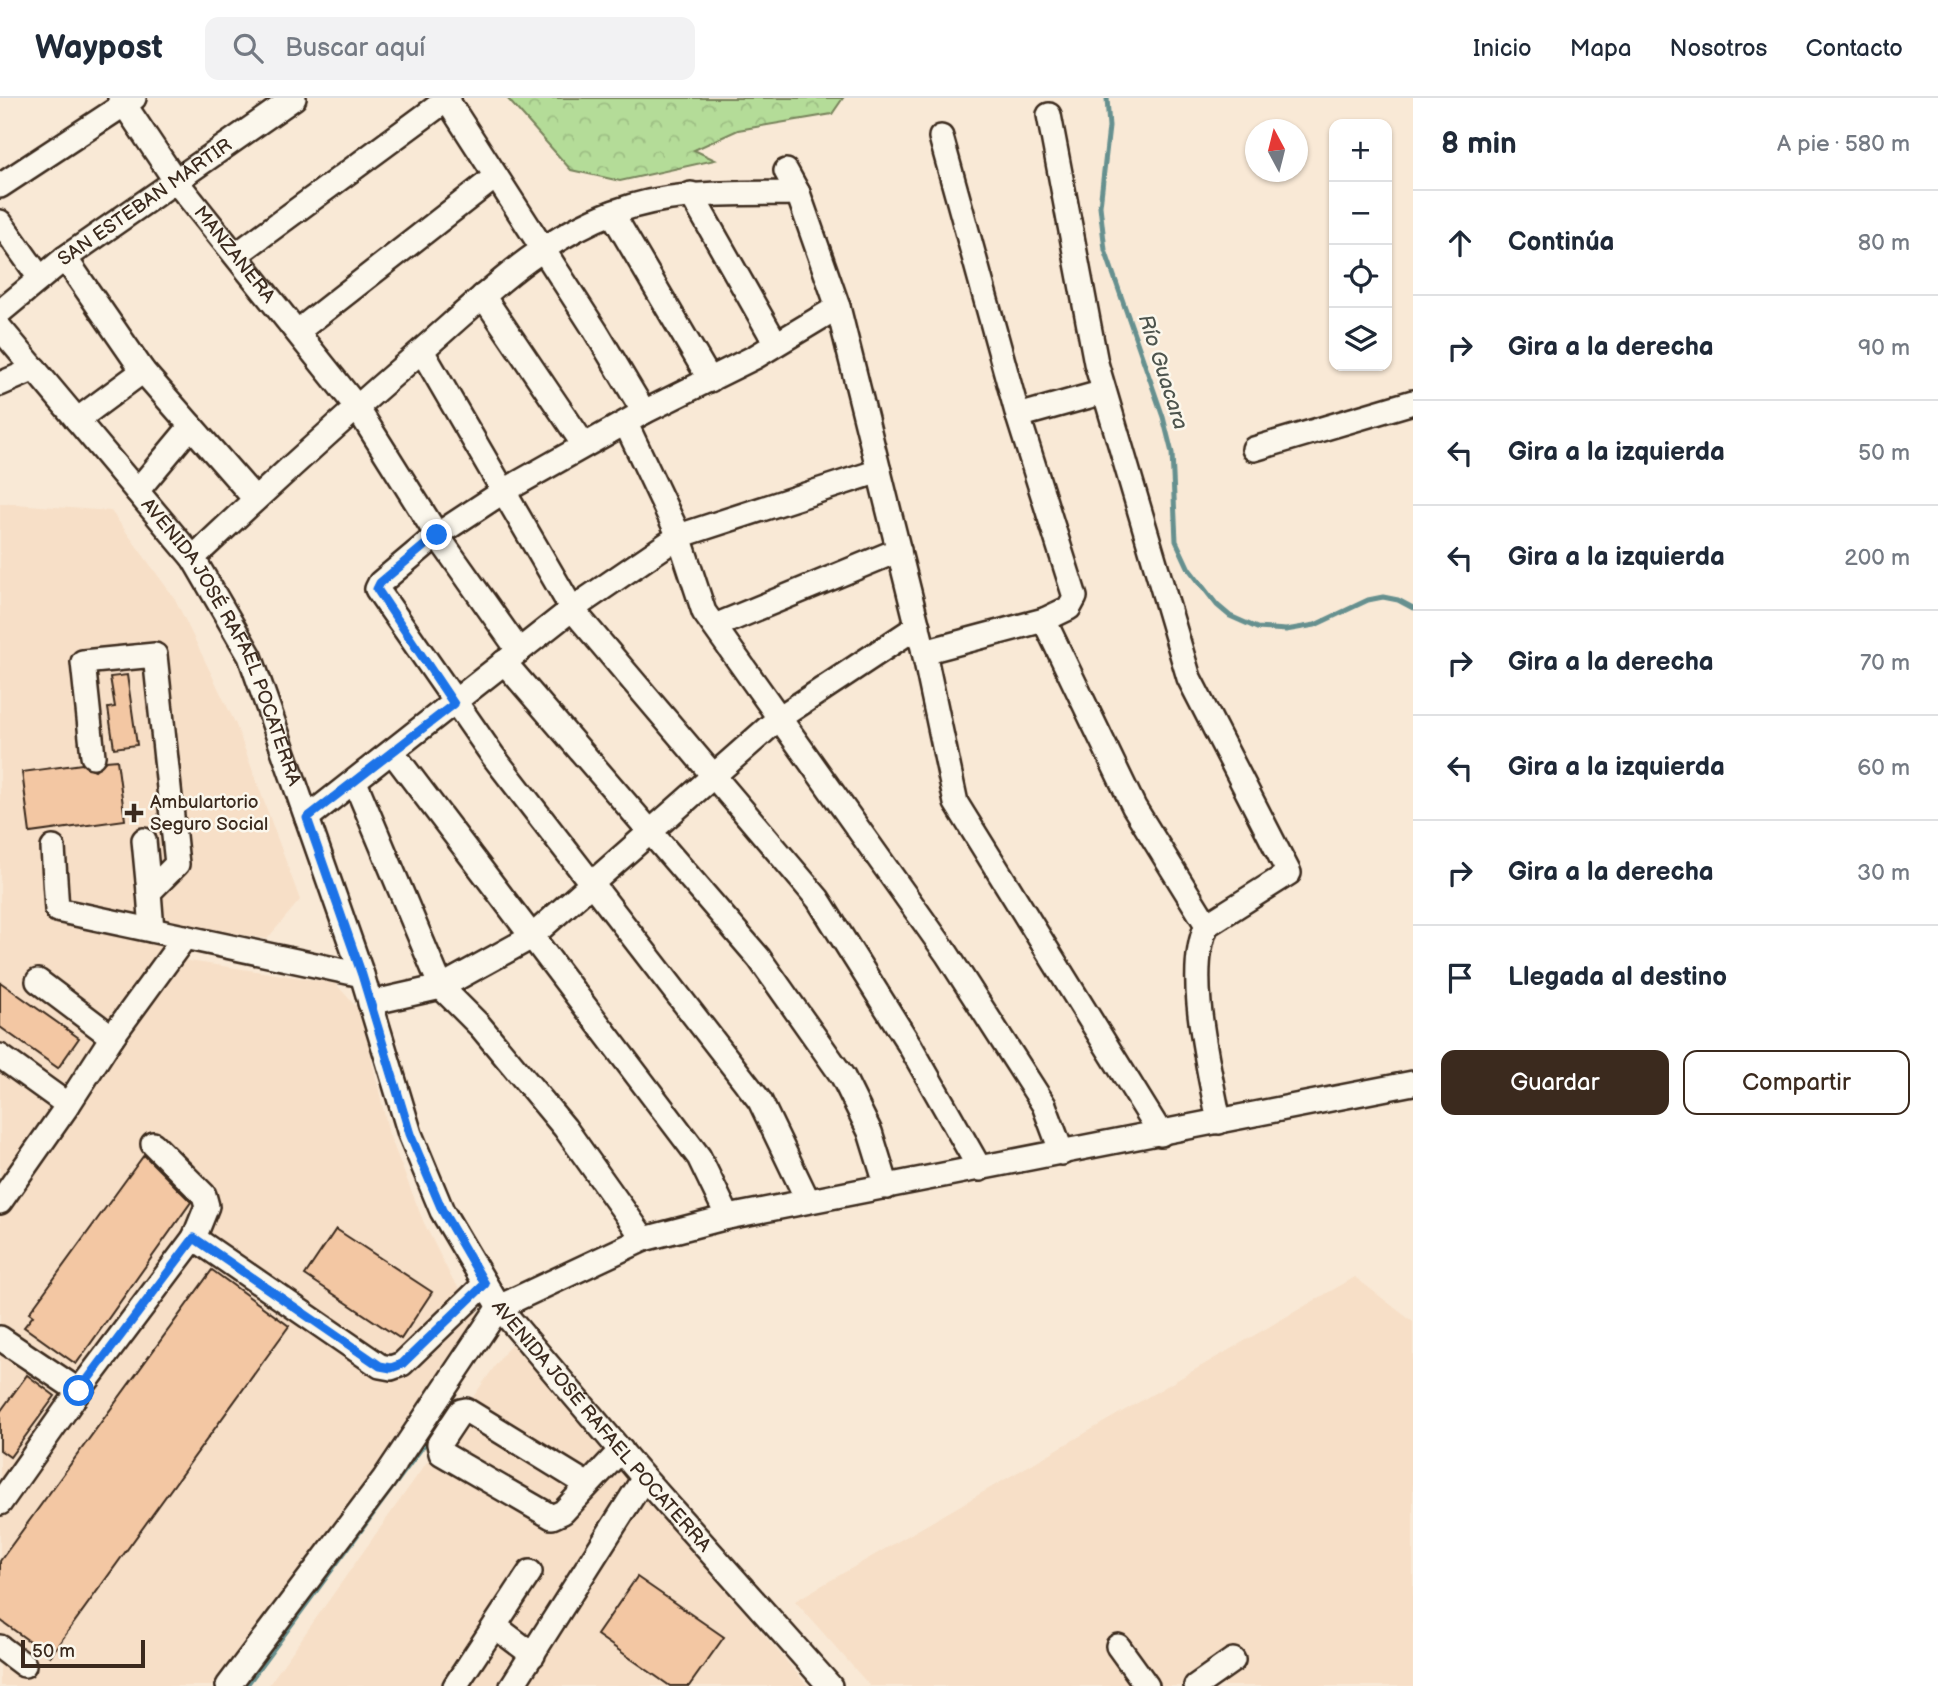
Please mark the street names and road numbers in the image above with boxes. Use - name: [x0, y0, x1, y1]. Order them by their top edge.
- street label: SAN ESTEBAN MÁRTIR: [53, 134, 236, 271]
- street label: MANZANERA: [189, 201, 281, 308]
- street label: AVENIDA JOSÉ RAFAEL POCATERRA: [136, 494, 306, 789]
- street label: AVENIDA JOSÉ RAFAEL POCATERRA: [487, 1297, 716, 1557]

